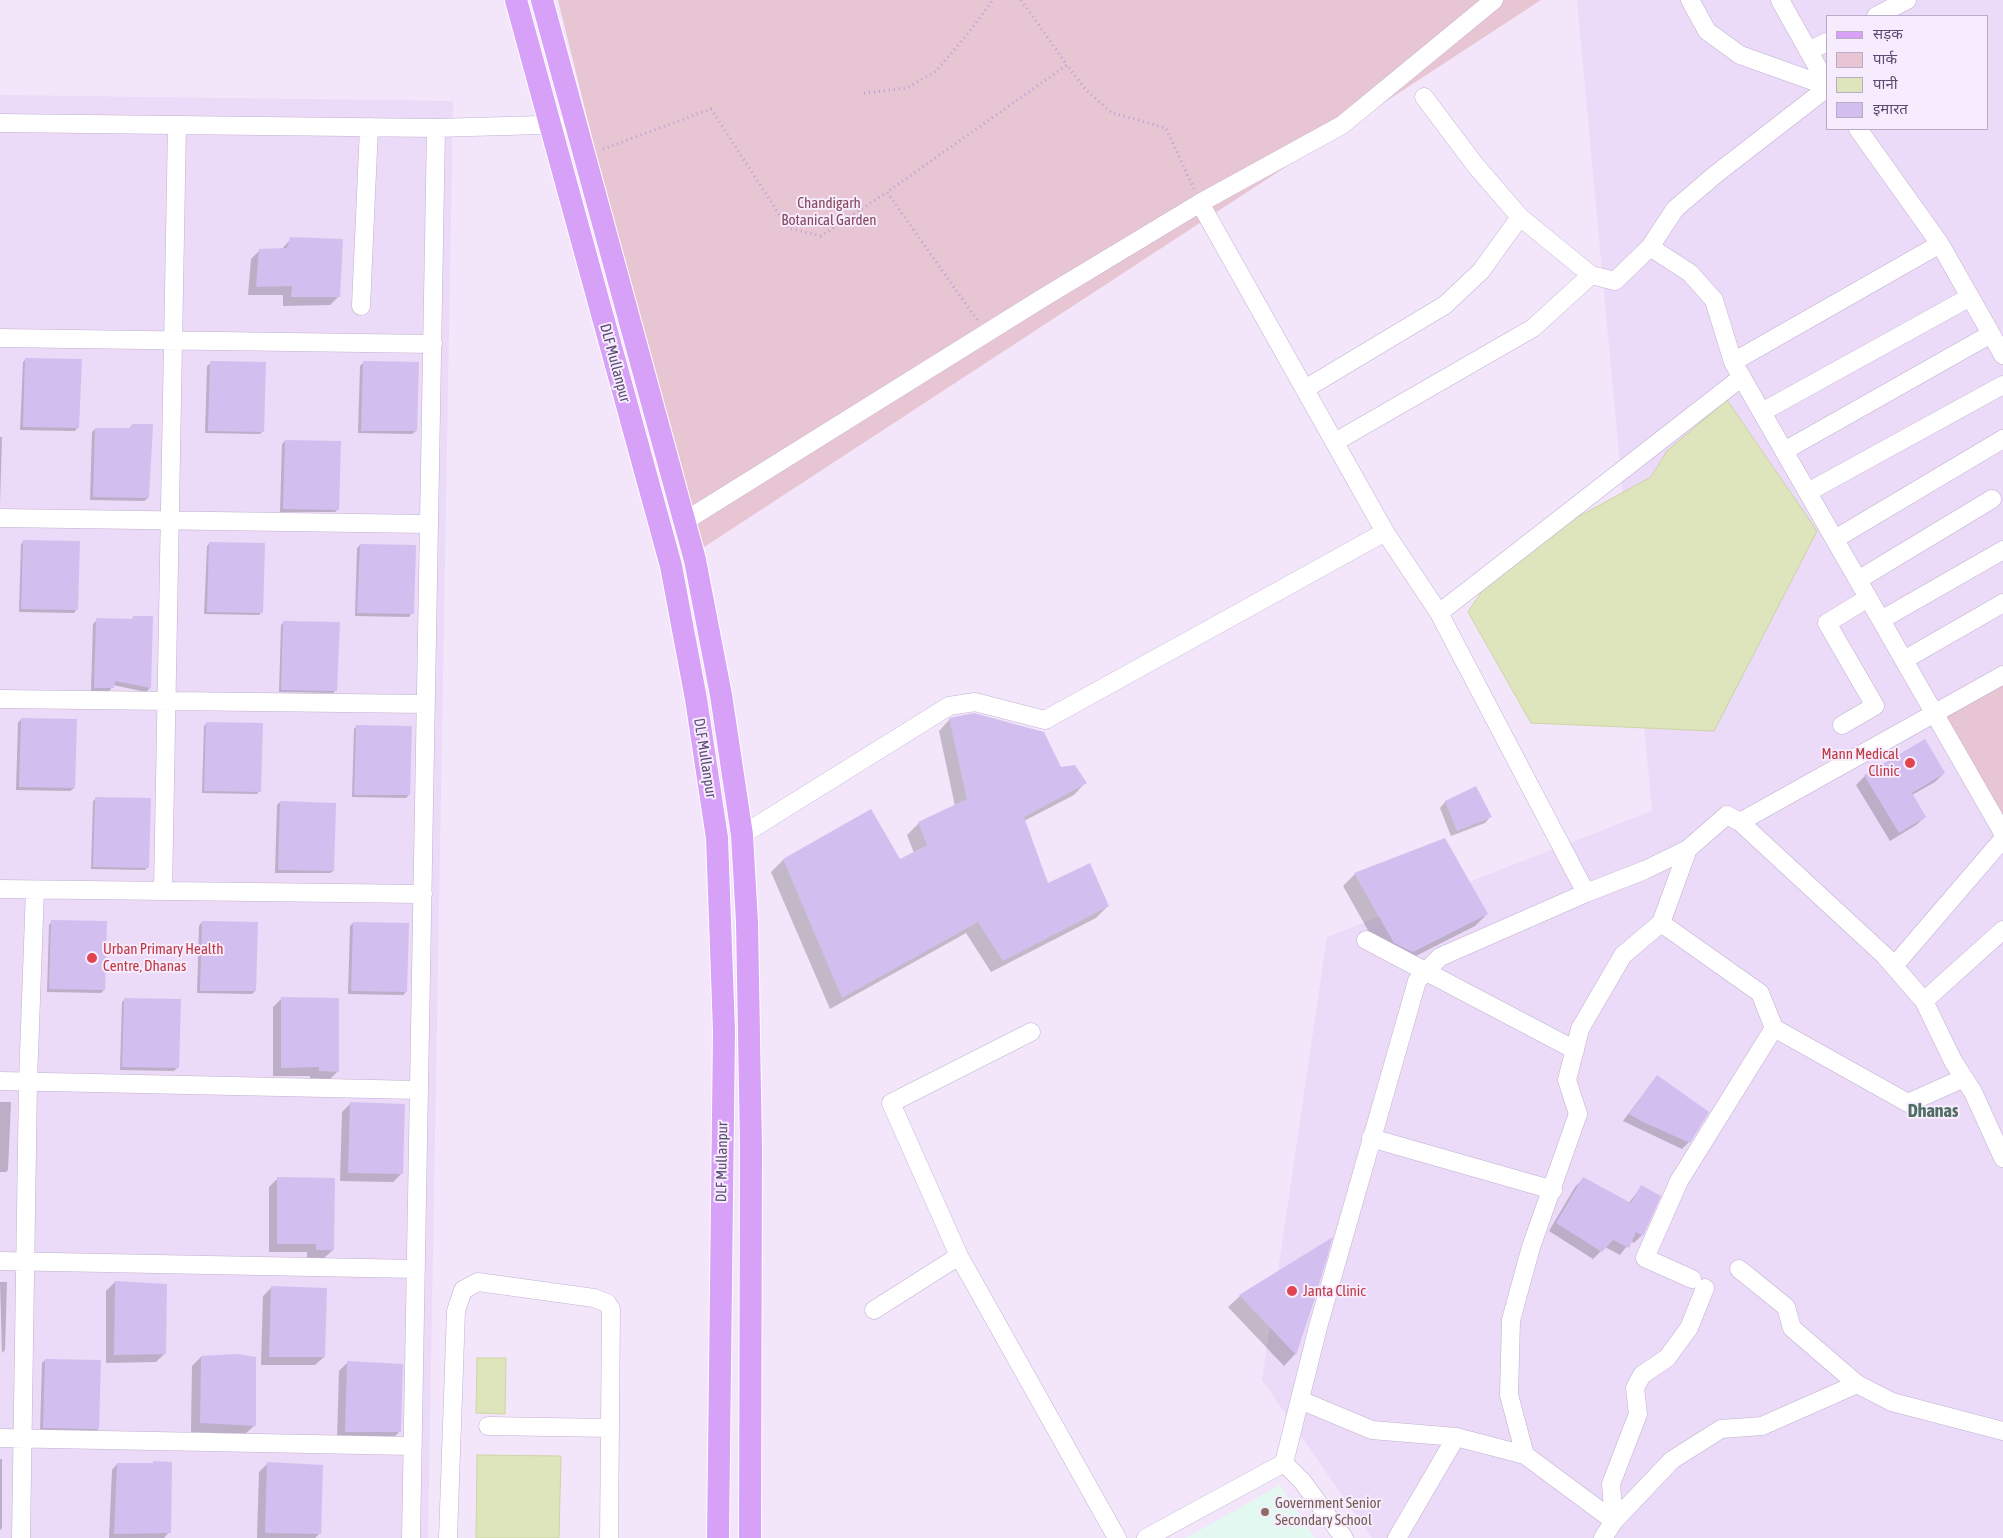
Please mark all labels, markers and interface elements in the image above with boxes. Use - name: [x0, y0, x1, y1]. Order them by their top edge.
- legend: [1826, 15, 1988, 130]
- text: सड़क: [1873, 25, 1903, 42]
- text: पार्क: [1873, 50, 1897, 67]
- text: पानी: [1873, 75, 1898, 92]
- text: इमारत: [1873, 100, 1908, 117]
- park label: Chandigarh Botanical Garden: [781, 194, 877, 229]
- street label: DLF Mullanpur: [596, 322, 634, 404]
- street label: DLF Mullanpur: [690, 717, 720, 799]
- place label: Mann Medical Clinic: [1822, 745, 1899, 780]
- marker: Mann Medical Clinic: [1903, 756, 1917, 770]
- place label: Urban Primary Health Centre, Dhanas: [103, 940, 223, 975]
- marker: Urban Primary Health Centre, Dhanas: [85, 951, 99, 965]
- district label: Dhanas: [1908, 1100, 1958, 1122]
- street label: DLF Mullanpur: [712, 1122, 732, 1202]
- place label: Janta Clinic: [1303, 1282, 1366, 1300]
- marker: Janta Clinic: [1285, 1284, 1299, 1298]
- place label: Government Senior Secondary School: [1275, 1494, 1381, 1529]
- marker: Government Senior Secondary School: [1259, 1506, 1271, 1518]

